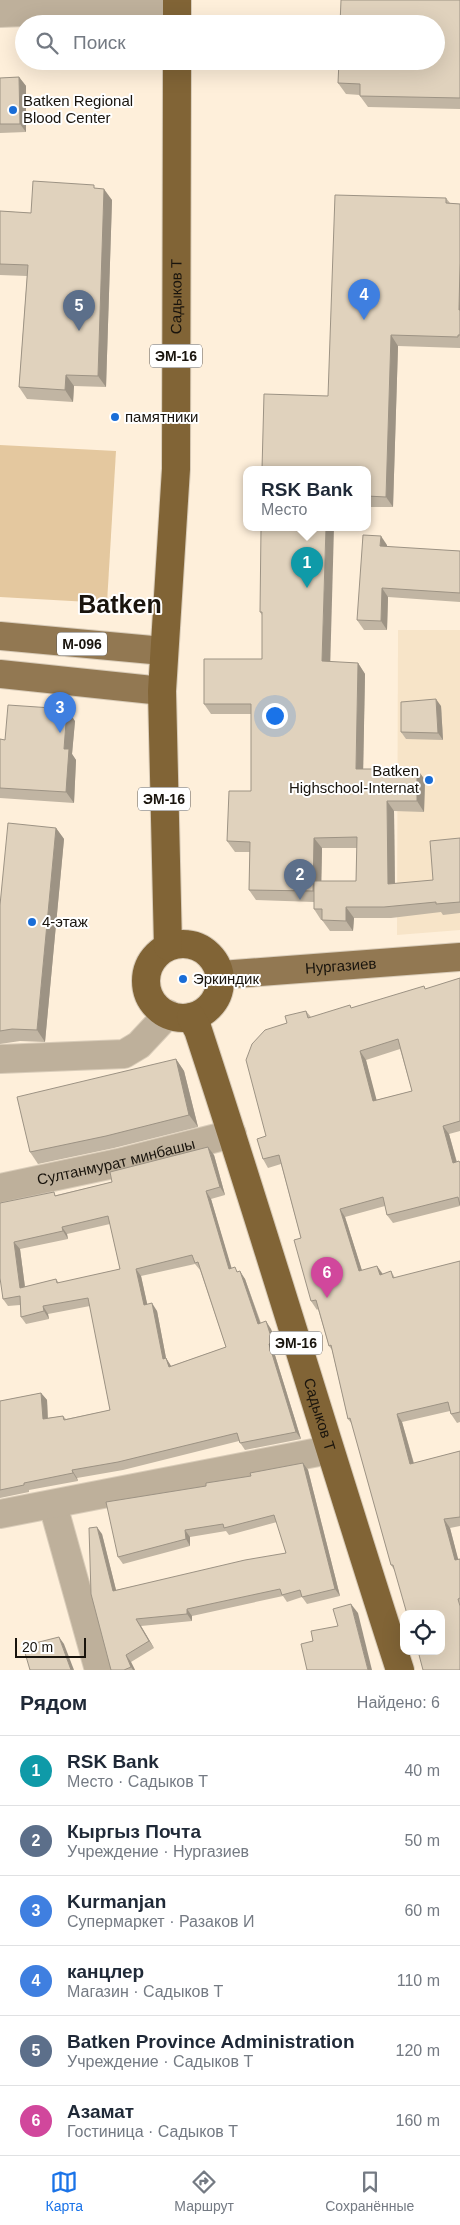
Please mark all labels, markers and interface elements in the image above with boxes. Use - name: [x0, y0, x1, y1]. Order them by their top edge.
- search box: [15, 15, 445, 70]
- icon: search: [33, 29, 61, 57]
- text: Поиск: [73, 32, 126, 53]
- place label: Batken Regional Blood Center: [23, 92, 133, 126]
- marker: Batken Regional Blood Center: [7, 104, 19, 116]
- street label: Садыков Т: [167, 259, 185, 334]
- pin: 4: [348, 279, 380, 320]
- pin: 5: [63, 290, 95, 331]
- road number: ЭМ-16: [150, 344, 202, 368]
- place label: памятники: [125, 408, 198, 425]
- marker: памятники: [109, 411, 121, 423]
- popup: [243, 466, 371, 531]
- text: RSK Bank: [261, 479, 353, 500]
- text: Место: [261, 501, 308, 518]
- pin: 1: [291, 547, 323, 588]
- district label: Batken: [78, 590, 162, 618]
- road number: М-096: [57, 633, 107, 656]
- pin: 3: [44, 692, 76, 733]
- your location: [262, 703, 288, 729]
- place label: Batken Highschool-Internat: [289, 762, 420, 796]
- marker: Batken Highschool-Internat: [423, 774, 435, 786]
- road number: ЭМ-16: [138, 788, 190, 811]
- pin: 2: [284, 859, 316, 900]
- place label: 4-этаж: [42, 913, 88, 930]
- marker: 4-этаж: [26, 916, 38, 928]
- street label: Нургазиев: [304, 954, 377, 977]
- place label: Эркиндик: [193, 970, 259, 987]
- marker: Эркиндик: [177, 973, 189, 985]
- street label: Султанмурат минбашы: [35, 1135, 197, 1188]
- pin: 6: [311, 1257, 343, 1298]
- road number: ЭМ-16: [270, 1332, 322, 1355]
- street label: Садыков Т: [301, 1376, 339, 1453]
- map controls: [400, 1610, 445, 1655]
- button: locate: [400, 1610, 445, 1655]
- scale bar: [15, 1635, 86, 1658]
- text: 20 m: [22, 1639, 53, 1655]
- text: Рядом: [20, 1691, 87, 1714]
- text: Найдено: 6: [357, 1694, 440, 1711]
- text: RSK Bank: [67, 1751, 159, 1772]
- text: 1: [32, 1762, 40, 1779]
- text: 40 m: [404, 1762, 440, 1779]
- text: Место · Садыков Т: [67, 1773, 208, 1790]
- text: Кыргыз Почта: [67, 1821, 201, 1842]
- text: 2: [32, 1832, 40, 1849]
- text: 50 m: [404, 1832, 440, 1849]
- text: Учреждение · Нургазиев: [67, 1843, 249, 1860]
- text: Kurmanjan: [67, 1891, 166, 1912]
- text: 3: [32, 1902, 40, 1919]
- text: 60 m: [404, 1902, 440, 1919]
- text: Супермаркет · Разаков И: [67, 1913, 255, 1930]
- text: канцлер: [67, 1961, 144, 1982]
- text: 4: [32, 1972, 40, 1989]
- text: 110 m: [397, 1972, 440, 1989]
- text: Магазин · Садыков Т: [67, 1983, 223, 2000]
- text: Batken Province Administration: [67, 2031, 355, 2052]
- text: 5: [32, 2042, 40, 2059]
- text: 120 m: [396, 2042, 440, 2059]
- text: Учреждение · Садыков Т: [67, 2053, 253, 2070]
- text: Азамат: [67, 2101, 134, 2122]
- text: 6: [32, 2112, 40, 2129]
- text: 160 m: [396, 2112, 440, 2129]
- text: Гостиница · Садыков Т: [67, 2123, 238, 2140]
- tab: Карта: [46, 2168, 83, 2214]
- tab: Маршрут: [174, 2168, 234, 2214]
- tab: Сохранённые: [325, 2168, 414, 2214]

